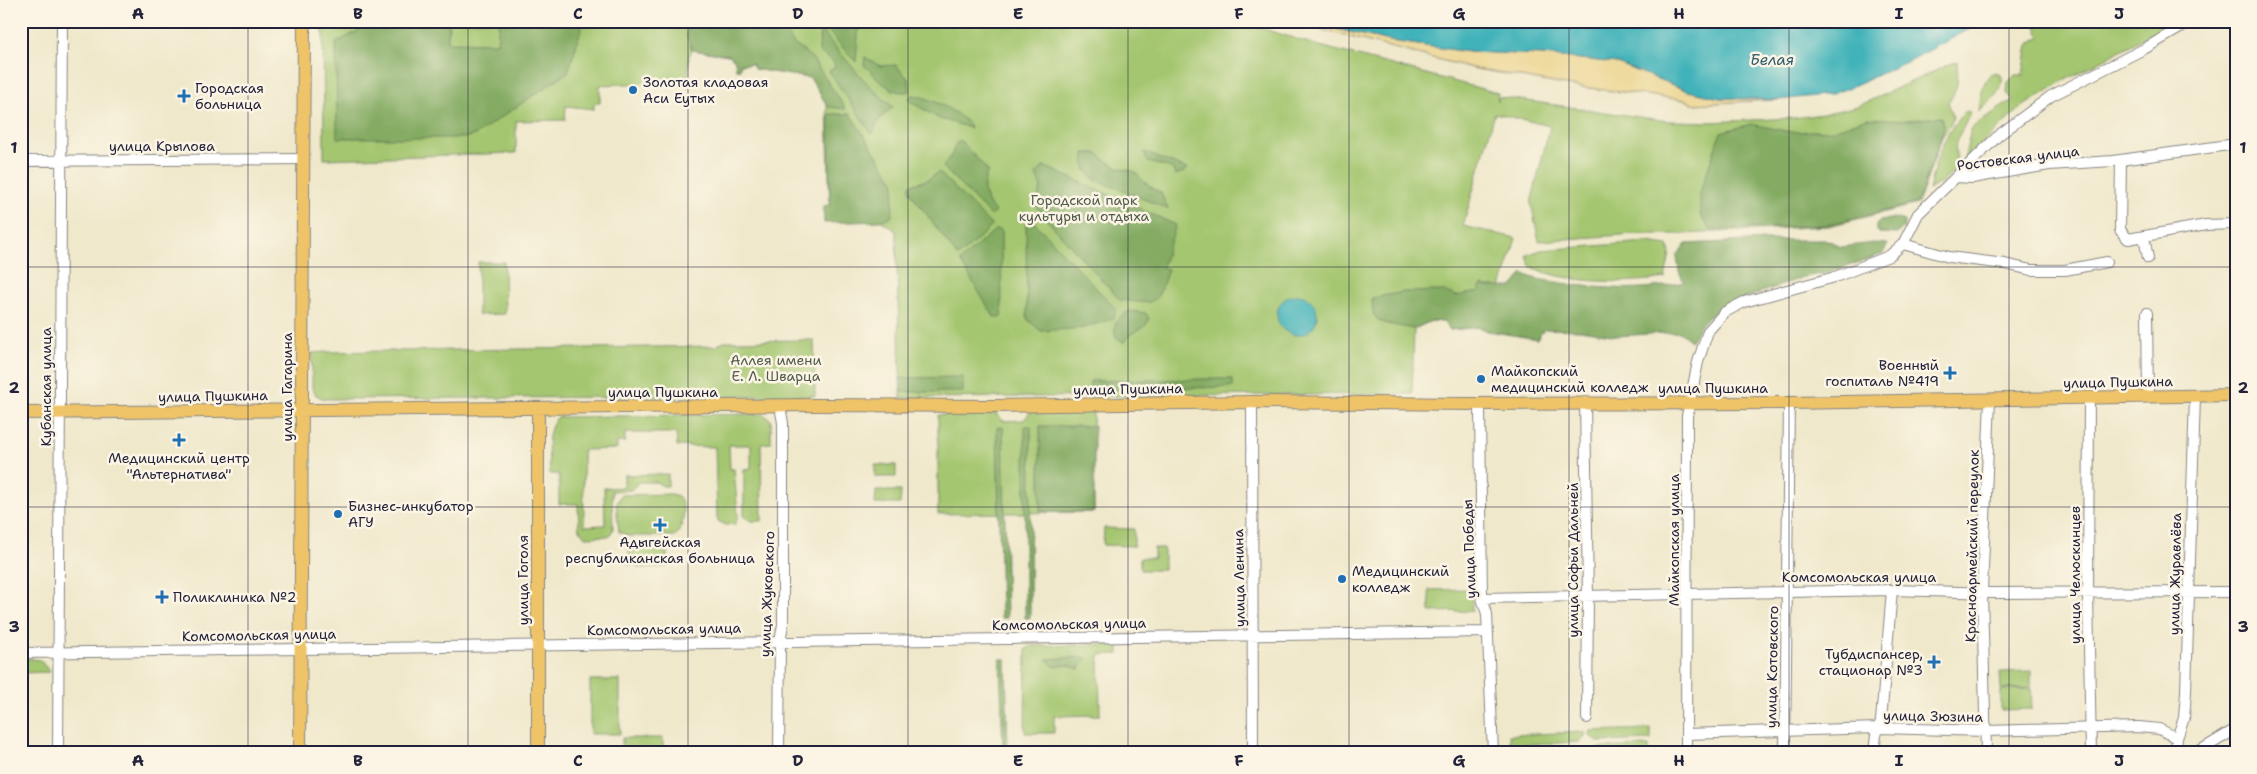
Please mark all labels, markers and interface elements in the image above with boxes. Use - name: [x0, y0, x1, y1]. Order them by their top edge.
- text: A: [132, 3, 144, 24]
- text: B: [353, 3, 363, 24]
- text: C: [573, 3, 583, 24]
- text: D: [792, 3, 804, 24]
- text: E: [1013, 3, 1023, 24]
- text: F: [1234, 3, 1244, 24]
- text: G: [1453, 3, 1466, 24]
- text: H: [1673, 3, 1685, 24]
- text: I: [1895, 3, 1904, 24]
- text: J: [2114, 3, 2124, 24]
- water label: Белая: [1750, 50, 1794, 70]
- place label: Золотая кладовая Аси Еутых: [643, 73, 768, 107]
- place label: Городская больница: [195, 79, 264, 113]
- marker: Золотая кладовая Аси Еутых: [627, 84, 639, 96]
- marker: Городская больница: [177, 89, 191, 103]
- text: 1: [10, 137, 18, 158]
- street label: улица Крылова: [109, 137, 215, 155]
- text: 1: [2239, 137, 2247, 158]
- street label: Ростовская улица: [1956, 142, 2080, 174]
- park label: Городской парк культуры и отдыха: [1019, 191, 1150, 225]
- street label: Кубанская улица: [37, 327, 55, 447]
- street label: улица Гагарина: [278, 332, 296, 441]
- park label: Аллея имени Е. Л. Шварца: [730, 351, 822, 385]
- place label: Военный госпиталь №419: [1825, 356, 1939, 390]
- place label: Майкопский медицинский колледж: [1491, 362, 1649, 396]
- marker: Военный госпиталь №419: [1943, 366, 1957, 380]
- street label: улица Пушкина: [2063, 372, 2173, 392]
- marker: Майкопский медицинский колледж: [1475, 373, 1487, 385]
- text: 2: [8, 377, 20, 398]
- text: 2: [2237, 377, 2249, 398]
- street label: улица Пушкина: [1073, 379, 1183, 399]
- street label: улица Пушкина: [1658, 379, 1768, 397]
- street label: улица Пушкина: [608, 383, 718, 401]
- street label: улица Пушкина: [158, 386, 268, 406]
- marker: Медицинский центр "Альтернатива": [172, 433, 186, 447]
- place label: Медицинский центр "Альтернатива": [108, 449, 250, 483]
- street label: Красноармейский переулок: [1961, 449, 1983, 643]
- street label: Майкопская улица: [1665, 474, 1683, 606]
- street label: улица Софьи Дальней: [1564, 482, 1582, 638]
- place label: Бизнес-инкубатор АГУ: [348, 497, 474, 531]
- street label: улица Победы: [1458, 499, 1480, 599]
- street label: улица Челюскинцев: [2066, 506, 2084, 644]
- marker: Бизнес-инкубатор АГУ: [332, 508, 344, 520]
- street label: улица Журавлёва: [2165, 512, 2185, 635]
- marker: Адыгейская республиканская больница: [653, 518, 667, 532]
- street label: улица Ленина: [1229, 528, 1249, 627]
- street label: улица Жуковского: [756, 531, 778, 657]
- place label: Адыгейская республиканская больница: [565, 533, 755, 567]
- street label: улица Гоголя: [514, 535, 532, 625]
- place label: Медицинский колледж: [1352, 562, 1449, 596]
- street label: Комсомольская улица: [1782, 568, 1936, 586]
- marker: Медицинский колледж: [1336, 573, 1348, 585]
- place label: Поликлиника №2: [173, 588, 297, 606]
- marker: Поликлиника №2: [155, 590, 169, 604]
- street label: улица Котовского: [1762, 606, 1782, 728]
- street label: Комсомольская улица: [992, 614, 1147, 634]
- text: 3: [8, 616, 20, 637]
- text: 3: [2237, 616, 2249, 637]
- street label: Комсомольская улица: [587, 619, 742, 639]
- street label: Комсомольская улица: [182, 625, 337, 645]
- place label: Тубдиспансер, стационар №3: [1819, 645, 1923, 679]
- marker: Тубдиспансер, стационар №3: [1927, 655, 1941, 669]
- street label: улица Зюзина: [1883, 706, 1983, 726]
- text: A: [132, 750, 144, 771]
- text: B: [353, 750, 363, 771]
- text: C: [573, 750, 583, 771]
- text: D: [792, 750, 804, 771]
- text: E: [1013, 750, 1023, 771]
- text: F: [1234, 750, 1244, 771]
- text: G: [1453, 750, 1466, 771]
- text: H: [1673, 750, 1685, 771]
- text: I: [1895, 750, 1904, 771]
- text: J: [2114, 750, 2124, 771]

